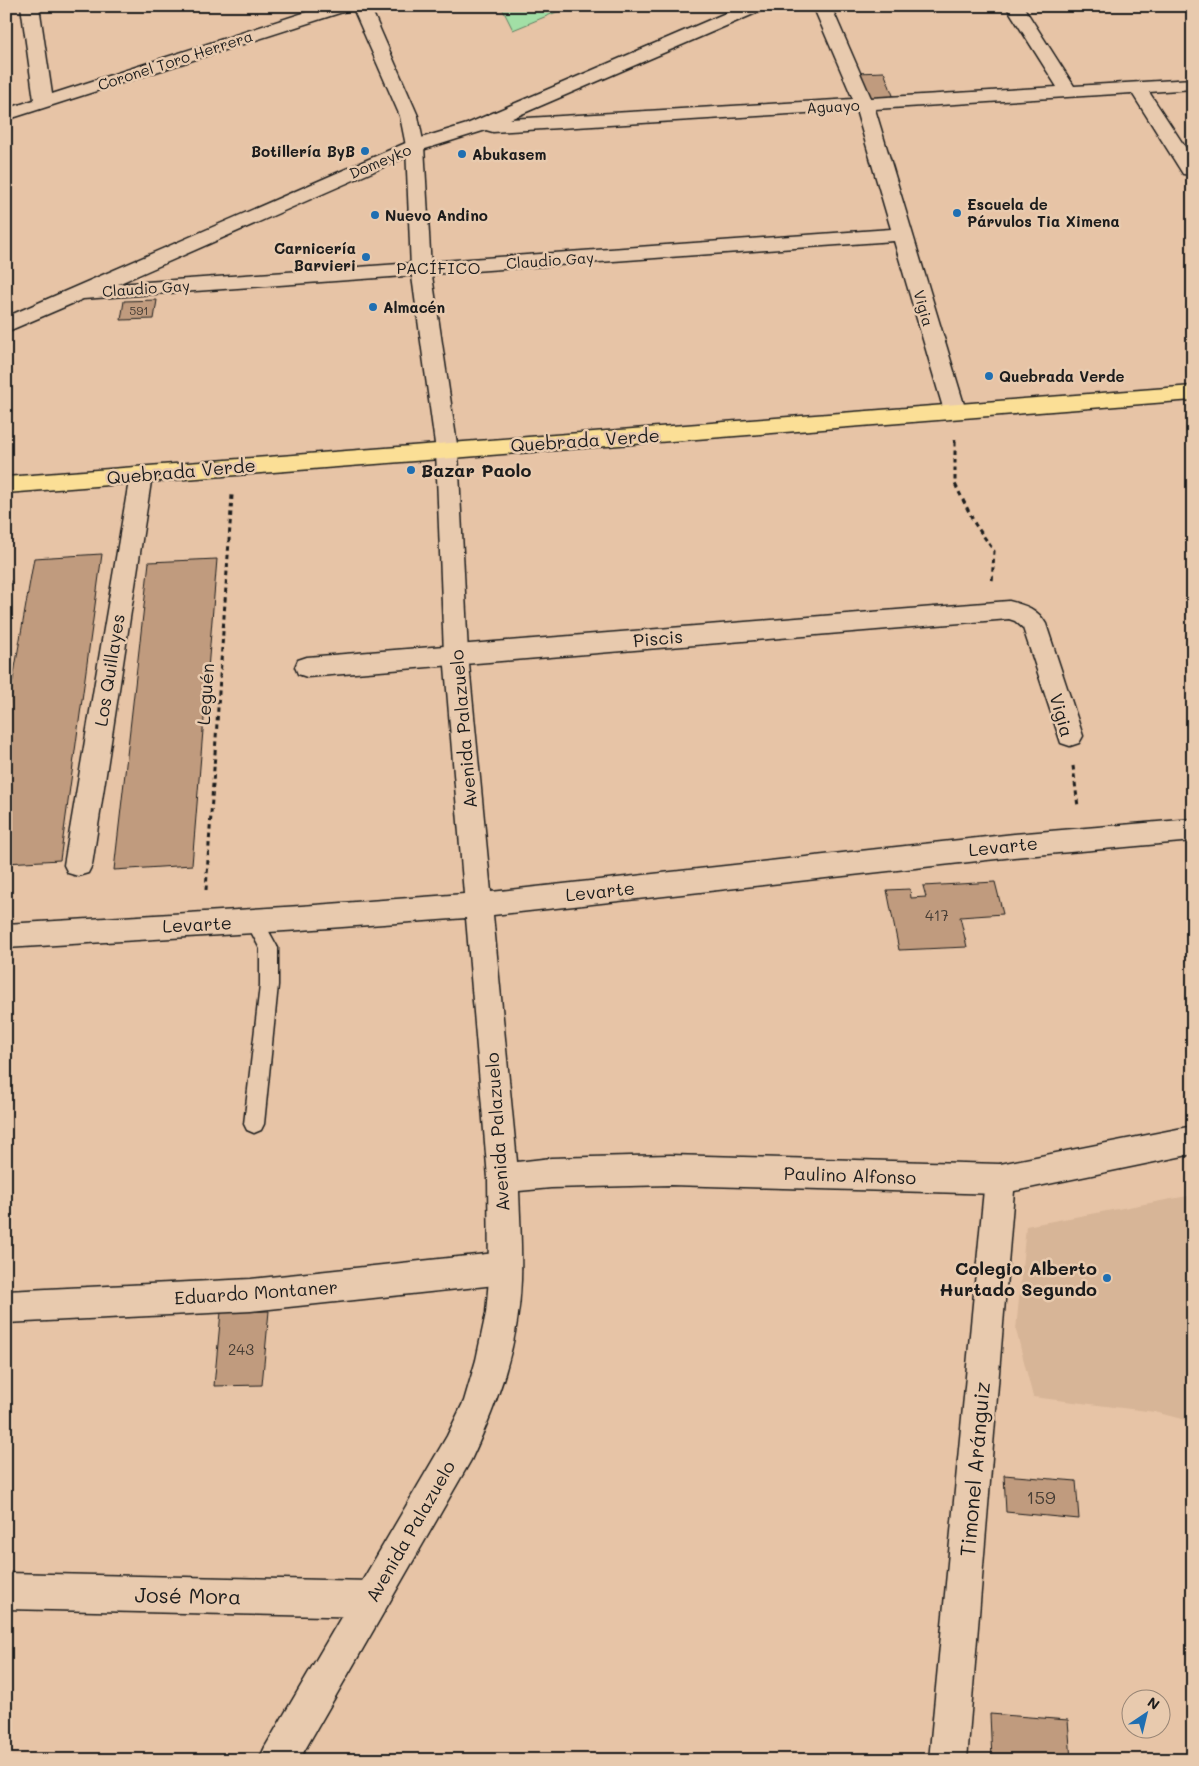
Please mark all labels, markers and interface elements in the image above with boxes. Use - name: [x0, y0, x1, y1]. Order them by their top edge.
- street label: Coronel Toro Herrera: [95, 25, 255, 95]
- street label: Aguayo: [806, 95, 860, 117]
- street label: Domeyko: [346, 139, 414, 183]
- place label: Botillería ByB: [251, 141, 355, 161]
- place label: Abukasem: [472, 144, 546, 164]
- marker: Botillería ByB: [359, 145, 371, 157]
- marker: Abukasem: [456, 148, 468, 160]
- place label: Escuela de Párvulos Tia Ximena: [967, 194, 1120, 231]
- place label: Nuevo Andino: [385, 205, 488, 225]
- marker: Escuela de Párvulos Tia Ximena: [951, 207, 963, 219]
- marker: Nuevo Andino: [369, 209, 381, 221]
- place label: Carnicería Barvieri: [274, 238, 356, 275]
- street label: Claudio Gay: [505, 247, 595, 273]
- marker: Carnicería Barvieri: [360, 251, 372, 263]
- district label: PACÍFICO: [396, 257, 482, 278]
- street label: Claudio Gay: [101, 275, 191, 301]
- street label: Vigia: [909, 288, 939, 328]
- place label: Almacén: [383, 297, 445, 317]
- marker: Almacén: [367, 301, 379, 313]
- house number: 591: [129, 302, 149, 318]
- place label: Quebrada Verde: [999, 366, 1124, 386]
- marker: Quebrada Verde: [983, 370, 995, 382]
- street label: Quebrada Verde: [510, 423, 660, 457]
- street label: Quebrada Verde: [106, 453, 256, 489]
- place label: Bazar Paolo: [421, 458, 531, 482]
- marker: Bazar Paolo: [405, 464, 417, 476]
- street label: Los Quillayes: [88, 612, 130, 728]
- street label: Piscis: [632, 624, 684, 652]
- street label: Avenida Palazuelo: [444, 648, 482, 809]
- street label: Leguén: [191, 662, 219, 726]
- street label: Vigia: [1044, 690, 1080, 740]
- street label: Levarte: [967, 830, 1039, 862]
- street label: Levarte: [564, 875, 636, 907]
- house number: 417: [925, 905, 949, 925]
- street label: Levarte: [162, 910, 232, 938]
- street label: Avenida Palazuelo: [479, 1051, 515, 1212]
- street label: Paulino Alfonso: [783, 1161, 917, 1189]
- place label: Colegio Alberto Hurtado Segundo: [939, 1256, 1097, 1301]
- marker: Colegio Alberto Hurtado Segundo: [1101, 1272, 1113, 1284]
- street label: Eduardo Montaner: [173, 1274, 339, 1310]
- house number: 243: [228, 1339, 254, 1359]
- street label: Timonel Aránguiz: [953, 1380, 995, 1558]
- street label: Avenida Palazuelo: [360, 1456, 460, 1606]
- house number: 159: [1026, 1485, 1056, 1509]
- street label: José Mora: [134, 1581, 242, 1609]
- north arrow: [1122, 1688, 1172, 1738]
- text: N: [1144, 1692, 1164, 1714]

